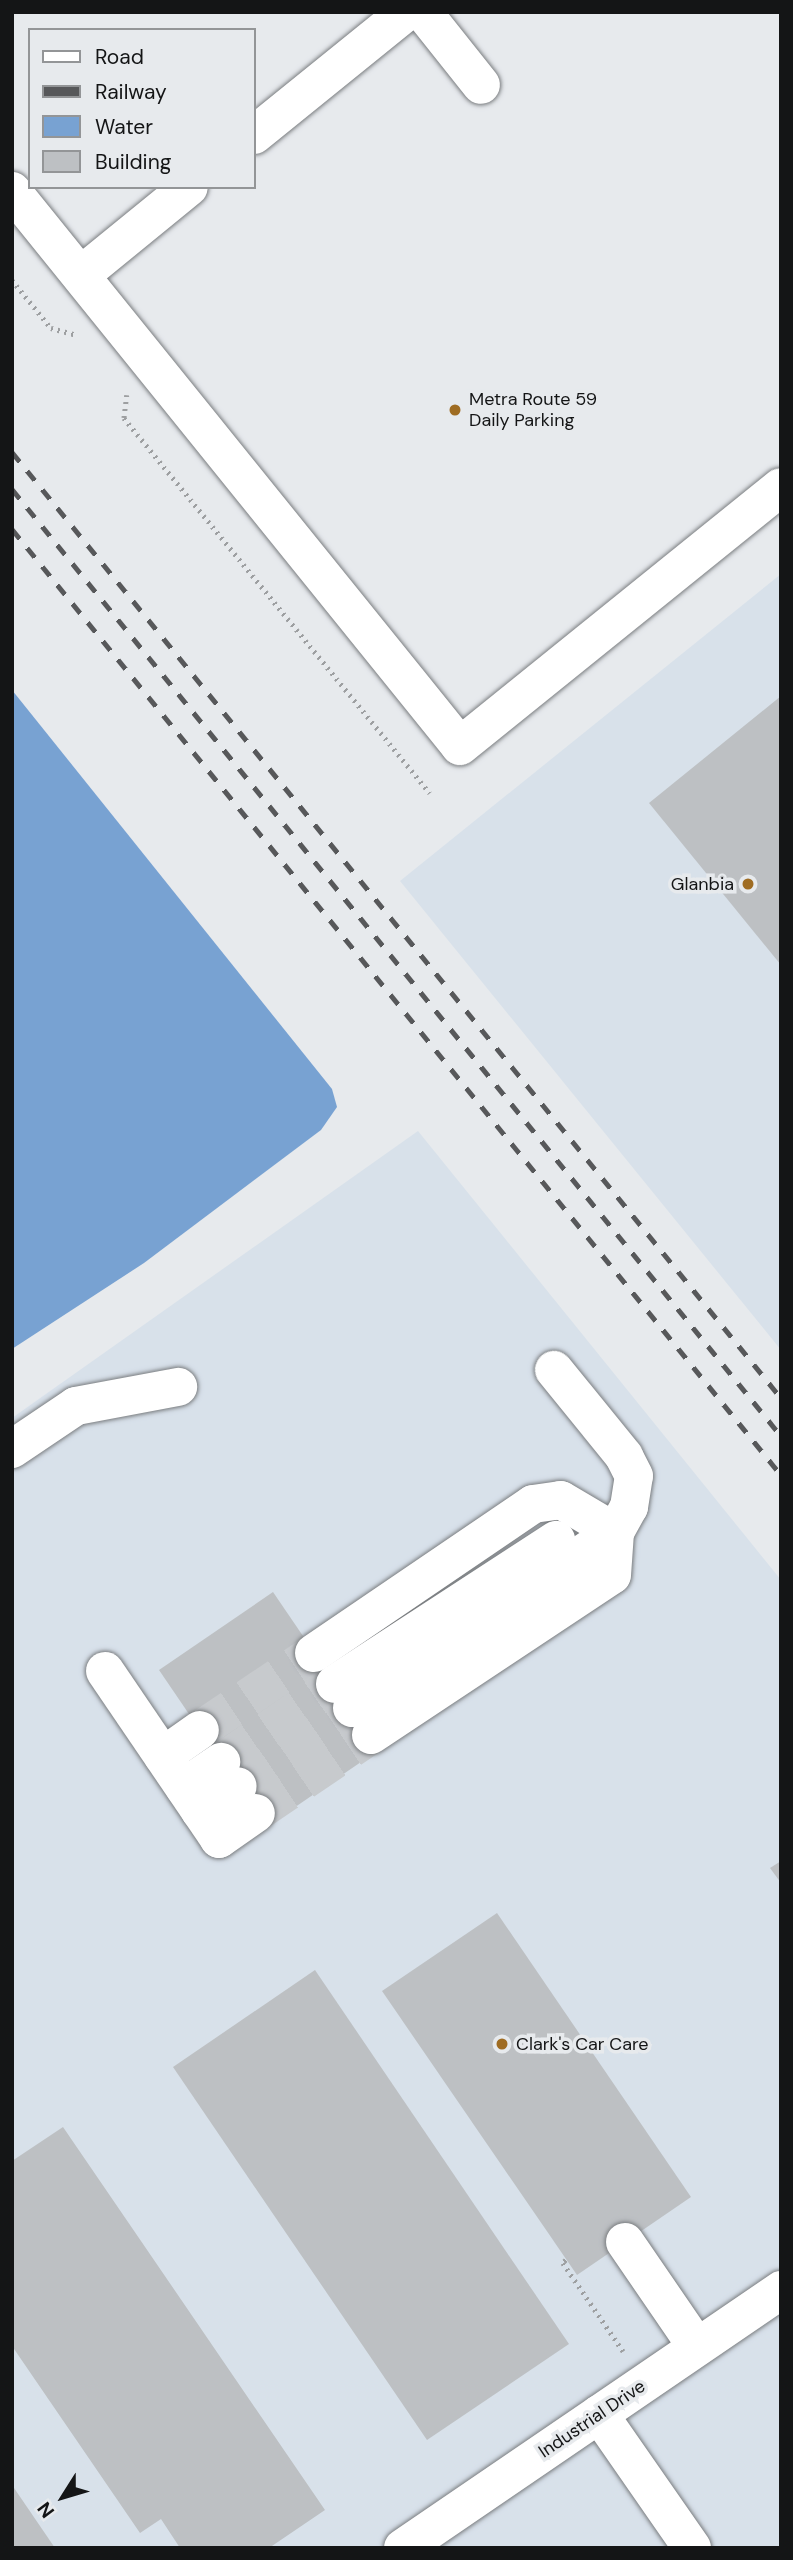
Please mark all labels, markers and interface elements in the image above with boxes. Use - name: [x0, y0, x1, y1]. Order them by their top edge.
- legend: [28, 28, 256, 189]
- text: Road: [95, 43, 144, 71]
- text: Railway: [95, 78, 167, 106]
- text: Water: [95, 113, 153, 141]
- text: Building: [95, 148, 171, 176]
- place label: Metra Route 59 Daily Parking: [469, 389, 597, 432]
- marker: Metra Route 59 Daily Parking: [447, 402, 463, 418]
- place label: Glanbia: [671, 873, 734, 895]
- marker: Glanbia: [740, 876, 756, 892]
- place label: Clark's Car Care: [516, 2033, 649, 2055]
- marker: Clark's Car Care: [494, 2036, 510, 2052]
- street label: Industrial Drive: [535, 2375, 649, 2463]
- north arrow: [28, 2462, 98, 2532]
- text: N: [32, 2497, 60, 2523]

